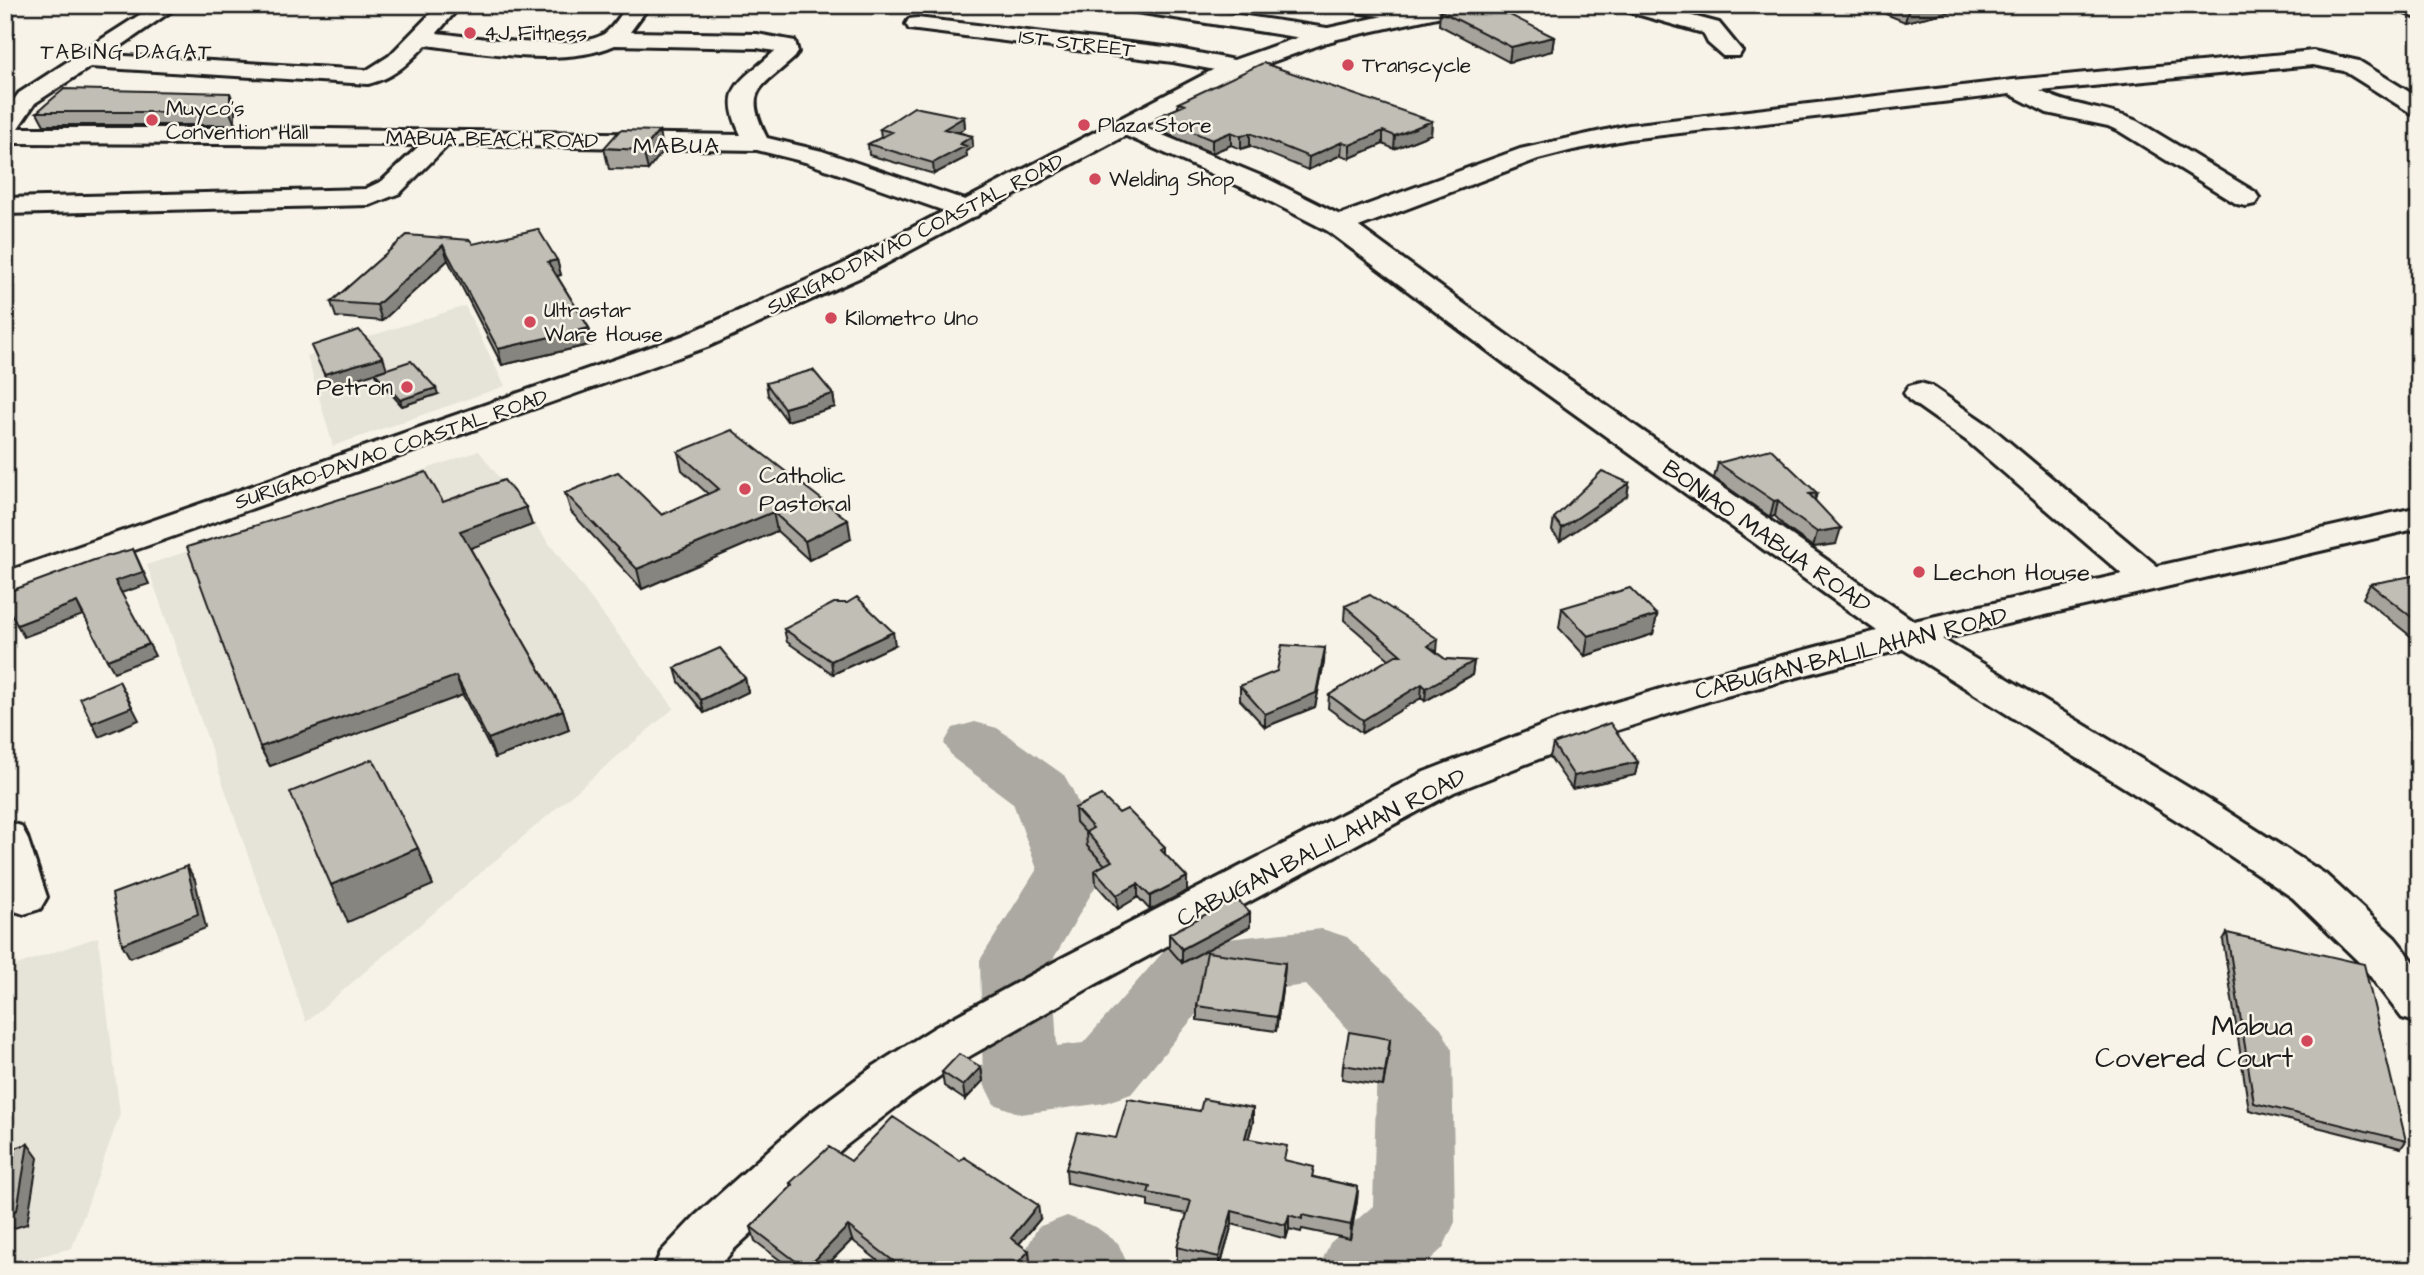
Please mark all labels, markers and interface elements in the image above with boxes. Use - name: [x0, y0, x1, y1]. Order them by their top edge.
- place label: 4J Fitness: [484, 19, 587, 48]
- street label: 1ST STREET: [1017, 22, 1138, 65]
- marker: 4J Fitness: [462, 25, 478, 41]
- district label: TABING DAGAT: [41, 38, 213, 67]
- place label: Transcycle: [1362, 51, 1471, 82]
- marker: Transcycle: [1340, 57, 1356, 73]
- place label: Muyco's Convention Hall: [166, 94, 308, 147]
- place label: Plaza Store: [1098, 111, 1212, 140]
- marker: Muyco's Convention Hall: [144, 112, 160, 128]
- marker: Plaza Store: [1076, 117, 1092, 133]
- street label: MABUA BEACH ROAD: [386, 123, 599, 156]
- district label: MABUA: [633, 130, 721, 162]
- street label: SURIGAO-DAVAO COASTAL ROAD: [762, 147, 1069, 322]
- place label: Welding Shop: [1109, 165, 1235, 196]
- marker: Welding Shop: [1087, 171, 1103, 187]
- place label: Ultrastar Ware House: [544, 296, 663, 349]
- place label: Kilometro Uno: [845, 304, 978, 333]
- marker: Kilometro Uno: [823, 310, 839, 326]
- marker: Ultrastar Ware House: [522, 314, 538, 330]
- place label: Petron: [316, 371, 393, 405]
- marker: Petron: [399, 379, 415, 395]
- street label: SURIGAO-DAVAO COASTAL ROAD: [231, 382, 552, 517]
- street label: BONIAO MABUA ROAD: [1655, 452, 1878, 622]
- place label: Catholic Pastoral: [759, 459, 851, 521]
- marker: Catholic Pastoral: [737, 481, 753, 497]
- place label: Lechon House: [1933, 556, 2090, 590]
- marker: Lechon House: [1911, 564, 1927, 580]
- street label: CABUGAN-BALILAHAN ROAD: [1692, 599, 2011, 709]
- street label: CABUGAN-BALILAHAN ROAD: [1171, 760, 1472, 936]
- place label: Mabua Covered Court: [2095, 1007, 2294, 1078]
- marker: Mabua Covered Court: [2299, 1033, 2315, 1049]

